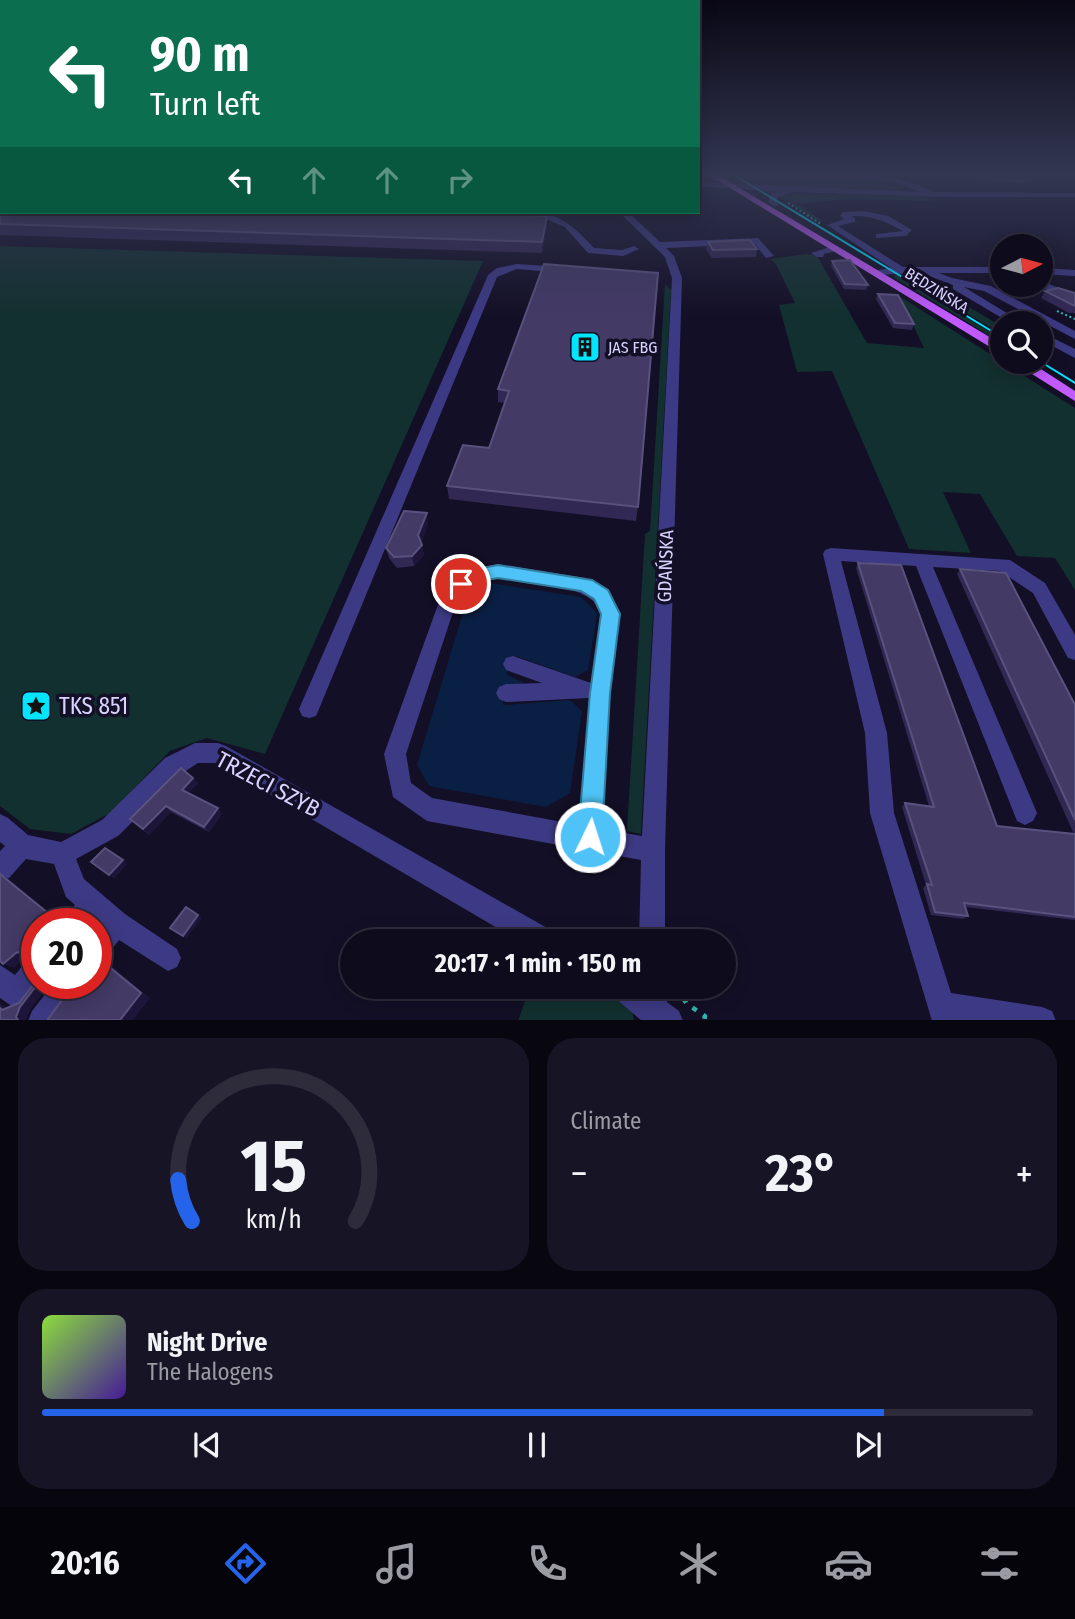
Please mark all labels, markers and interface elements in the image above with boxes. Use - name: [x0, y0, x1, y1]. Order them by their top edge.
- text: 90 m: [150, 25, 250, 84]
- icon: left: [35, 28, 126, 119]
- text: Turn left: [150, 85, 260, 123]
- icon: left: [222, 161, 260, 199]
- icon: ahead: [295, 161, 333, 199]
- icon: ahead: [368, 161, 406, 199]
- icon: right: [441, 161, 479, 199]
- north arrow: [990, 234, 1054, 298]
- map controls: [990, 234, 1053, 374]
- street label: BĘDZIŃSKA: [901, 263, 973, 318]
- button: search: [990, 311, 1053, 374]
- building icon: JAS FBG: [568, 330, 602, 364]
- place label: JAS FBG: [608, 338, 657, 357]
- street label: GDAŃSKA: [653, 529, 678, 603]
- pin: [431, 554, 491, 614]
- icon: arrive: [442, 565, 480, 603]
- place icon: TKS 851: [19, 689, 53, 723]
- place label: TKS 851: [59, 692, 128, 720]
- street label: TRZECI SZYB: [211, 745, 325, 823]
- position arrow: [553, 800, 627, 874]
- speed limit sign: 20: [21, 908, 112, 999]
- text: 20:17 · 1 min · 150 m: [435, 948, 641, 979]
- text: Climate: [571, 1107, 641, 1135]
- text: 15: [240, 1123, 307, 1210]
- text: 23°: [765, 1142, 838, 1205]
- text: −: [571, 1151, 588, 1197]
- text: +: [1016, 1151, 1033, 1197]
- text: km/h: [245, 1204, 301, 1234]
- text: Night Drive: [147, 1327, 267, 1358]
- text: The Halogens: [147, 1358, 273, 1386]
- icon: previous: [188, 1426, 226, 1464]
- icon: pause: [518, 1426, 556, 1464]
- icon: next: [849, 1426, 887, 1464]
- icon: directions: [221, 1539, 270, 1588]
- icon: music: [372, 1539, 421, 1588]
- icon: phone: [523, 1539, 572, 1588]
- icon: climate: [674, 1539, 723, 1588]
- icon: car: [824, 1539, 873, 1588]
- icon: filters: [975, 1539, 1024, 1588]
- text: 20:16: [51, 1544, 120, 1582]

